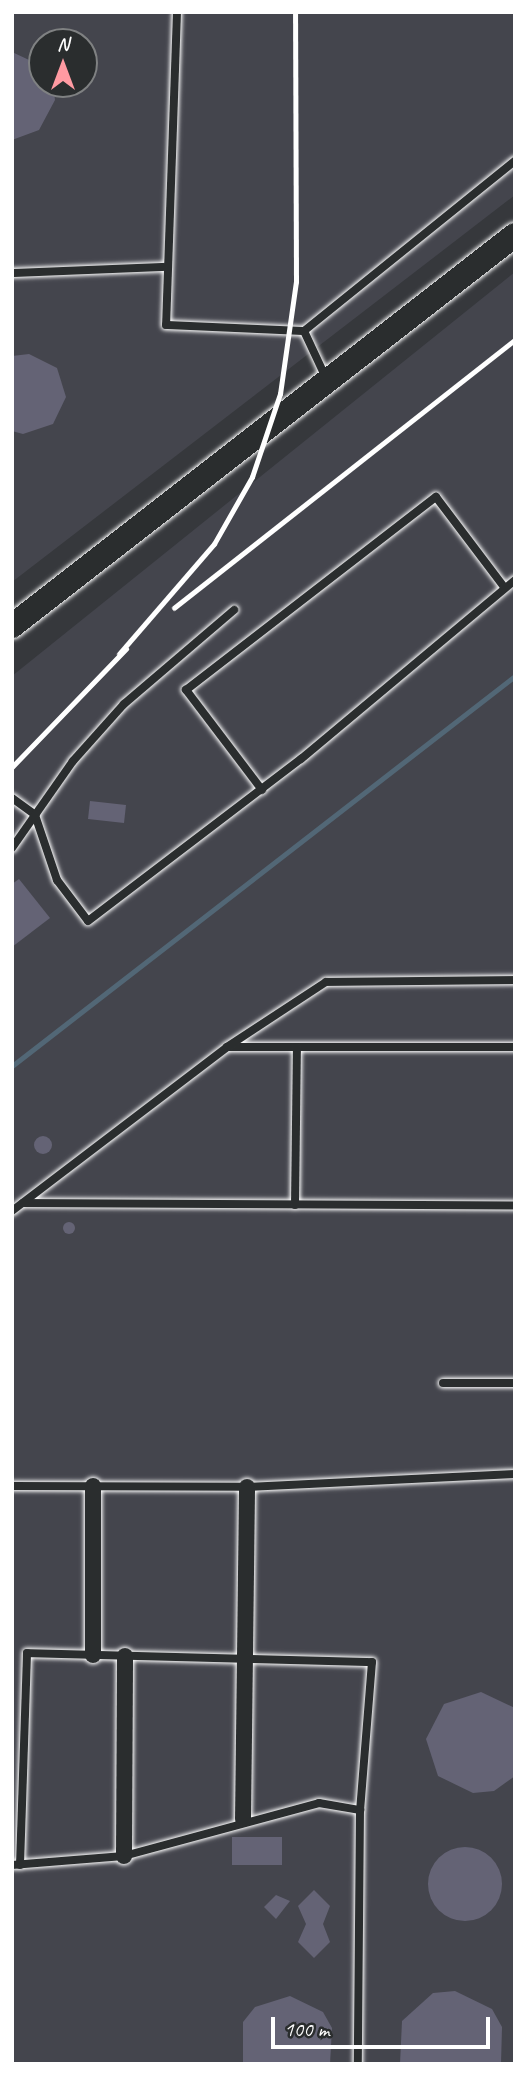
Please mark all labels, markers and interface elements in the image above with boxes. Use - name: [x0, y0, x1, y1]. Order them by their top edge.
- north arrow: [28, 28, 98, 98]
- text: N: [57, 32, 69, 56]
- scale bar: [275, 2002, 494, 2046]
- text: 100 m: [284, 2016, 329, 2042]

